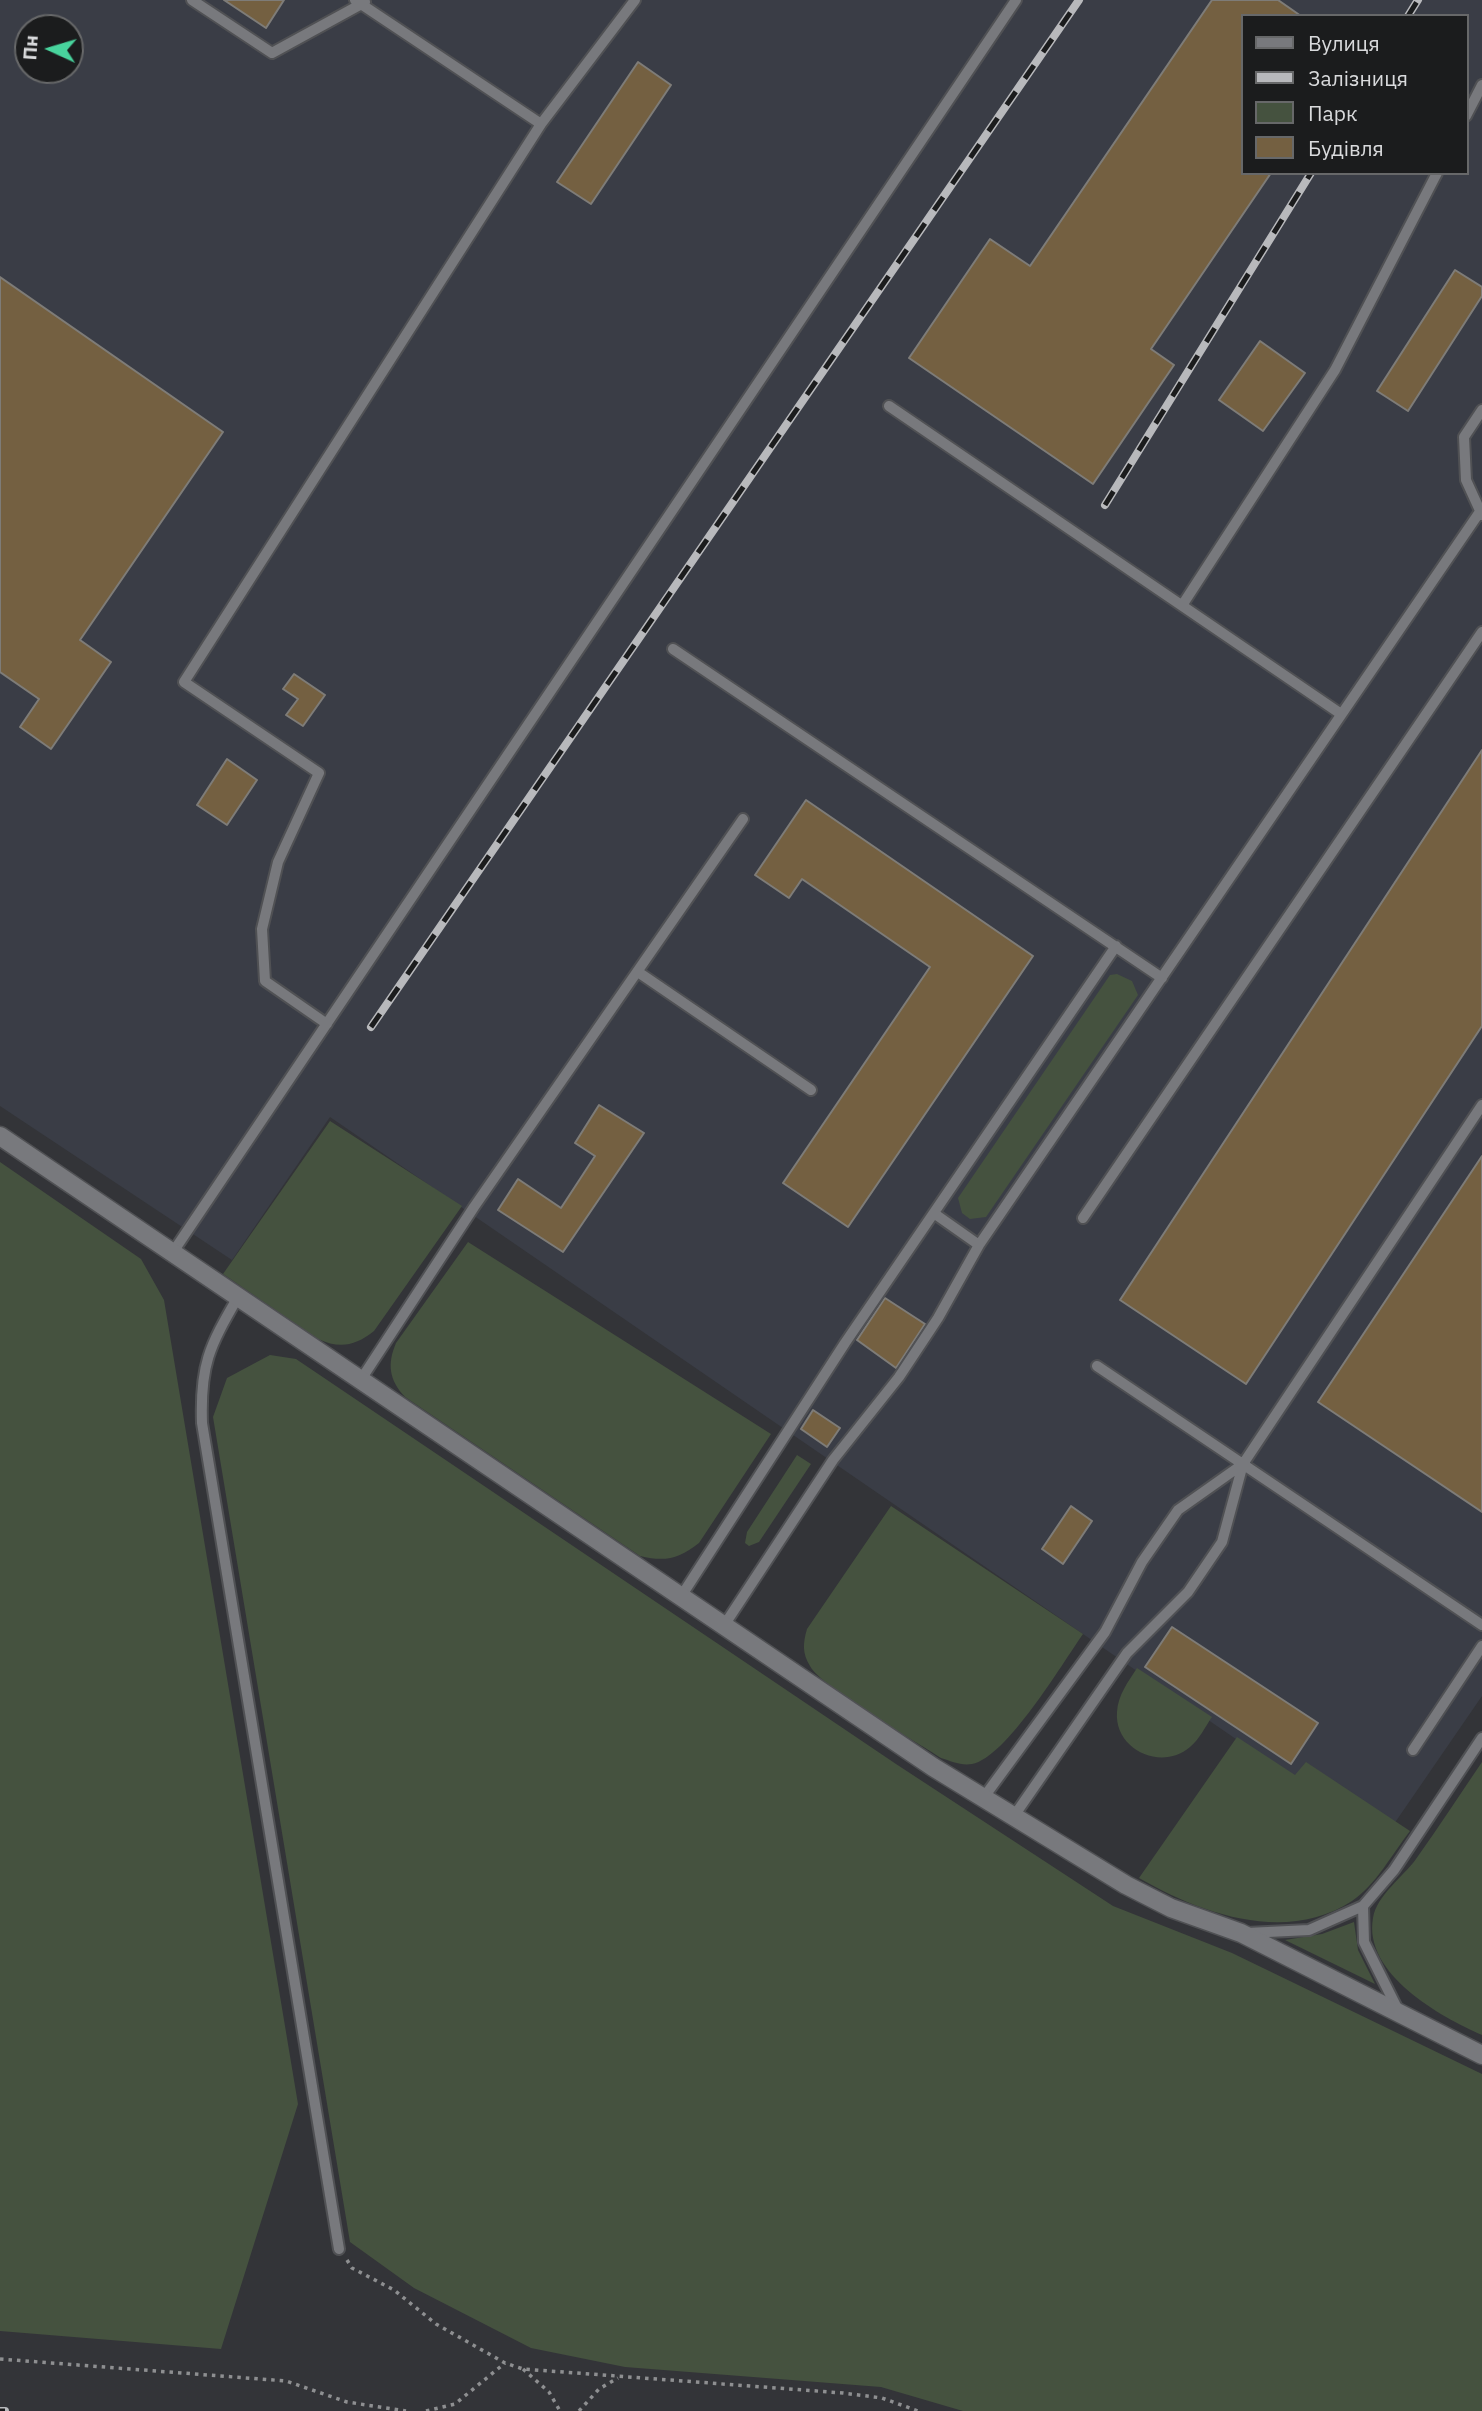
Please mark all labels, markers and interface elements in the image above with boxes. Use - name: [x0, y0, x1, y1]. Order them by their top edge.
- north arrow: [14, 14, 84, 84]
- legend: [1240, 14, 1468, 175]
- text: Вулиця: [1308, 29, 1380, 57]
- text: Пн: [17, 34, 43, 61]
- text: Залізниця: [1308, 64, 1408, 92]
- text: Парк: [1308, 99, 1358, 127]
- text: Будівля: [1308, 134, 1384, 162]

